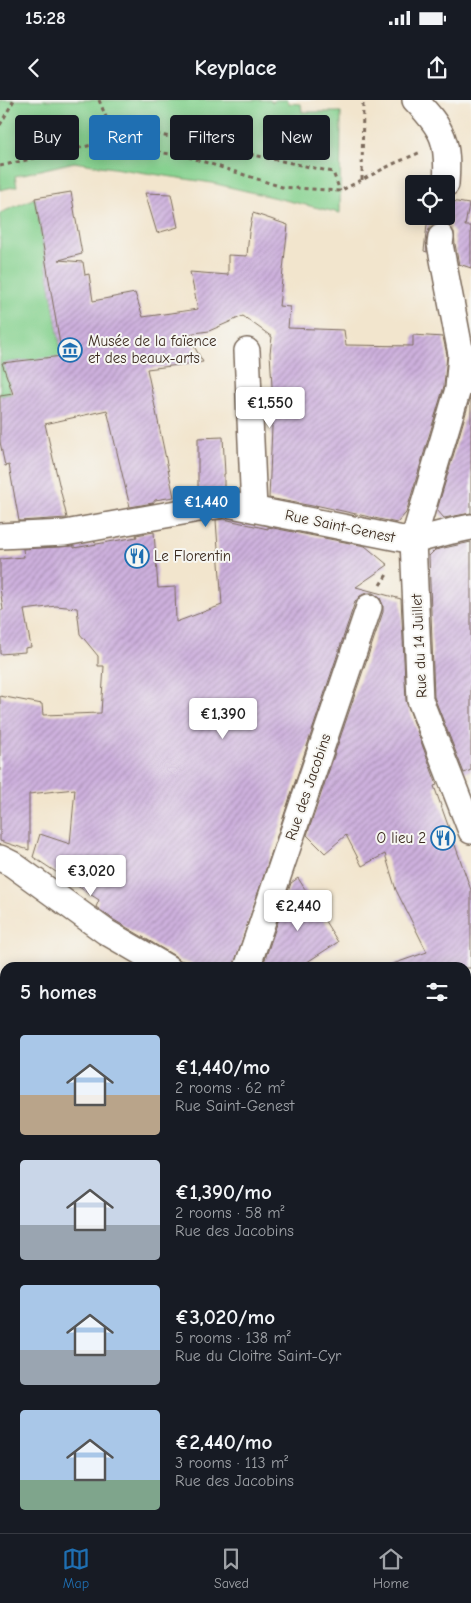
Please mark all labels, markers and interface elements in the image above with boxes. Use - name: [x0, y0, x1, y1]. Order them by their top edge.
- text: 15:28: [25, 7, 66, 29]
- icon: back: [20, 54, 48, 82]
- icon: share: [423, 54, 451, 82]
- text: Keyplace: [194, 55, 277, 81]
- chip: Buy: [15, 115, 79, 160]
- chip: Rent: [89, 115, 160, 160]
- chip: Filters: [170, 115, 253, 160]
- chip: New: [263, 115, 330, 160]
- map controls: [405, 175, 455, 225]
- button: locate: [405, 175, 455, 225]
- place label: Musée de la faïence et des beaux-arts: [88, 332, 217, 367]
- museum icon: Musée de la faïence et des beaux-arts: [57, 337, 83, 363]
- pin: €1,550: [229, 386, 311, 429]
- text: €1,550: [247, 394, 293, 412]
- pin: €1,440: [165, 486, 247, 528]
- text: €1,440: [184, 493, 228, 511]
- street label: Rue Saint-Genest: [283, 506, 397, 547]
- restaurant icon: Le Florentin: [124, 543, 150, 569]
- place label: Le Florentin: [154, 547, 231, 565]
- street label: Rue du 14 Juillet: [407, 593, 431, 699]
- pin: €1,390: [182, 698, 264, 740]
- text: €1,390: [200, 705, 246, 723]
- street label: Rue des Jacobins: [281, 731, 335, 843]
- restaurant icon: O lieu 2: [430, 825, 456, 851]
- place label: O lieu 2: [377, 829, 426, 847]
- pin: €3,020: [50, 854, 132, 897]
- text: €3,020: [67, 862, 115, 880]
- pin: €2,440: [257, 890, 339, 932]
- text: €2,440: [275, 897, 321, 915]
- icon: filters: [423, 978, 451, 1006]
- text: 5 homes: [20, 980, 97, 1004]
- icon: home: [60, 1055, 120, 1115]
- text: €1,440/mo: [175, 1055, 270, 1079]
- text: 2 rooms · 62 m²: [175, 1079, 285, 1097]
- text: Rue Saint-Genest: [175, 1097, 294, 1115]
- icon: home: [60, 1180, 120, 1240]
- text: €1,390/mo: [175, 1180, 272, 1204]
- text: 2 rooms · 58 m²: [175, 1204, 285, 1222]
- text: Rue des Jacobins: [175, 1222, 294, 1240]
- icon: home: [60, 1305, 120, 1365]
- text: €3,020/mo: [175, 1305, 275, 1329]
- text: 5 rooms · 138 m²: [175, 1329, 291, 1347]
- text: Rue du Cloitre Saint-Cyr: [175, 1347, 341, 1365]
- icon: home: [60, 1430, 120, 1490]
- text: €2,440/mo: [175, 1430, 272, 1454]
- text: 3 rooms · 113 m²: [175, 1454, 288, 1472]
- text: Rue des Jacobins: [175, 1472, 294, 1490]
- tab: Map: [62, 1545, 90, 1592]
- tab: Saved: [214, 1545, 249, 1592]
- tab: Home: [373, 1545, 409, 1592]

